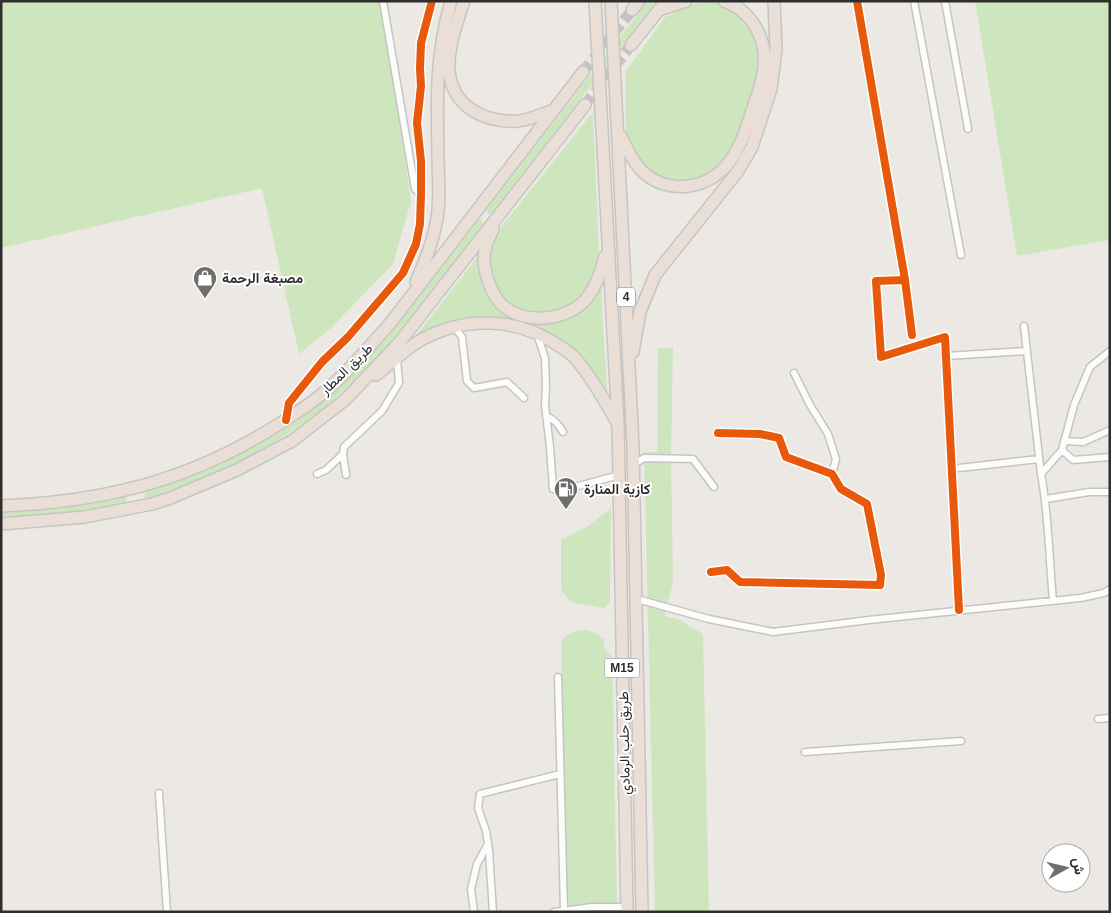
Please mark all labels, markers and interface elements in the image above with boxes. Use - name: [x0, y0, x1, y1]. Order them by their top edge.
- shop icon: مصبغة الرحمة: [192, 265, 218, 299]
- place label: مصبغة الرحمة: [222, 270, 304, 287]
- road number: 4: [617, 288, 635, 306]
- street label: طريق المطار: [316, 340, 376, 399]
- fuel station icon: كازية المنارة: [553, 476, 579, 510]
- place label: كازية المنارة: [584, 481, 650, 498]
- road number: M15: [604, 658, 640, 678]
- street label: طريق حلب الرمادي: [615, 691, 637, 795]
- north arrow: [1041, 843, 1091, 893]
- text: ش: [1069, 857, 1088, 876]

